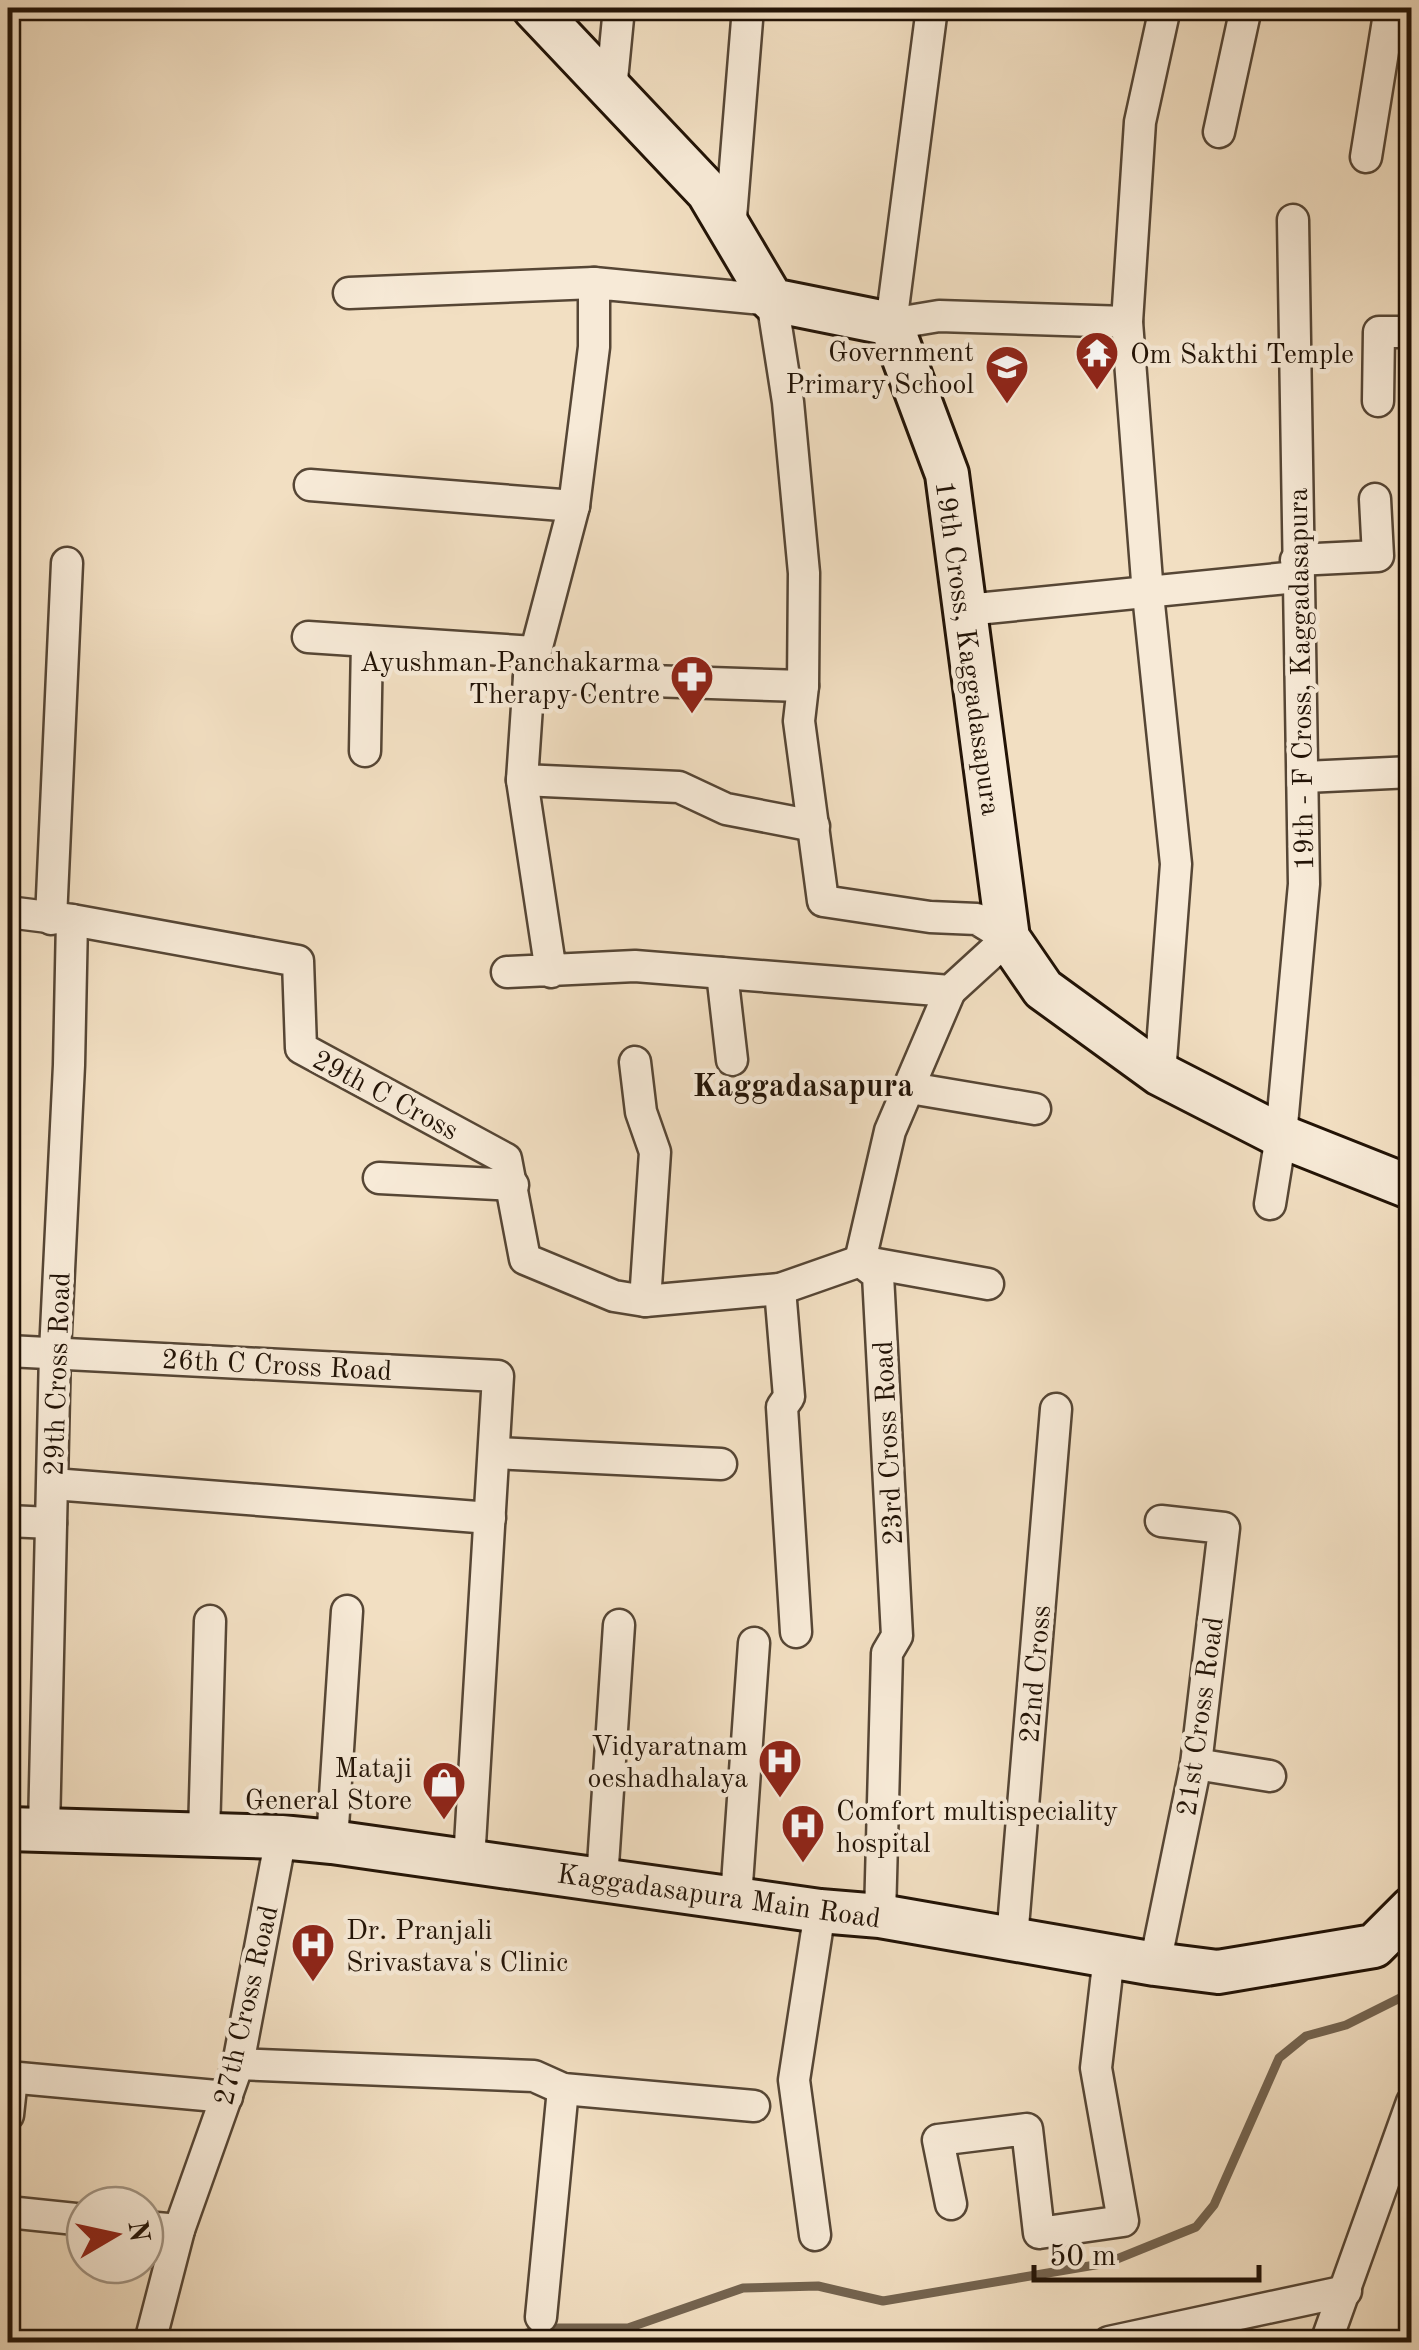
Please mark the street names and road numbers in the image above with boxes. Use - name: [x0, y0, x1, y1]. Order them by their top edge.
- street label: 19th Cross, Kaggadasapura: [929, 479, 1003, 818]
- street label: 19th - F Cross, Kaggadasapura: [1286, 487, 1320, 871]
- street label: 29th C Cross: [307, 1047, 462, 1147]
- street label: 29th Cross Road: [41, 1272, 77, 1477]
- street label: 23rd Cross Road: [871, 1340, 909, 1546]
- street label: 26th C Cross Road: [161, 1347, 393, 1387]
- street label: 22nd Cross: [1017, 1604, 1057, 1744]
- street label: 21st Cross Road: [1174, 1615, 1230, 1818]
- street label: Kaggadasapura Main Road: [555, 1861, 882, 1935]
- street label: 27th Cross Road: [211, 1903, 285, 2108]

